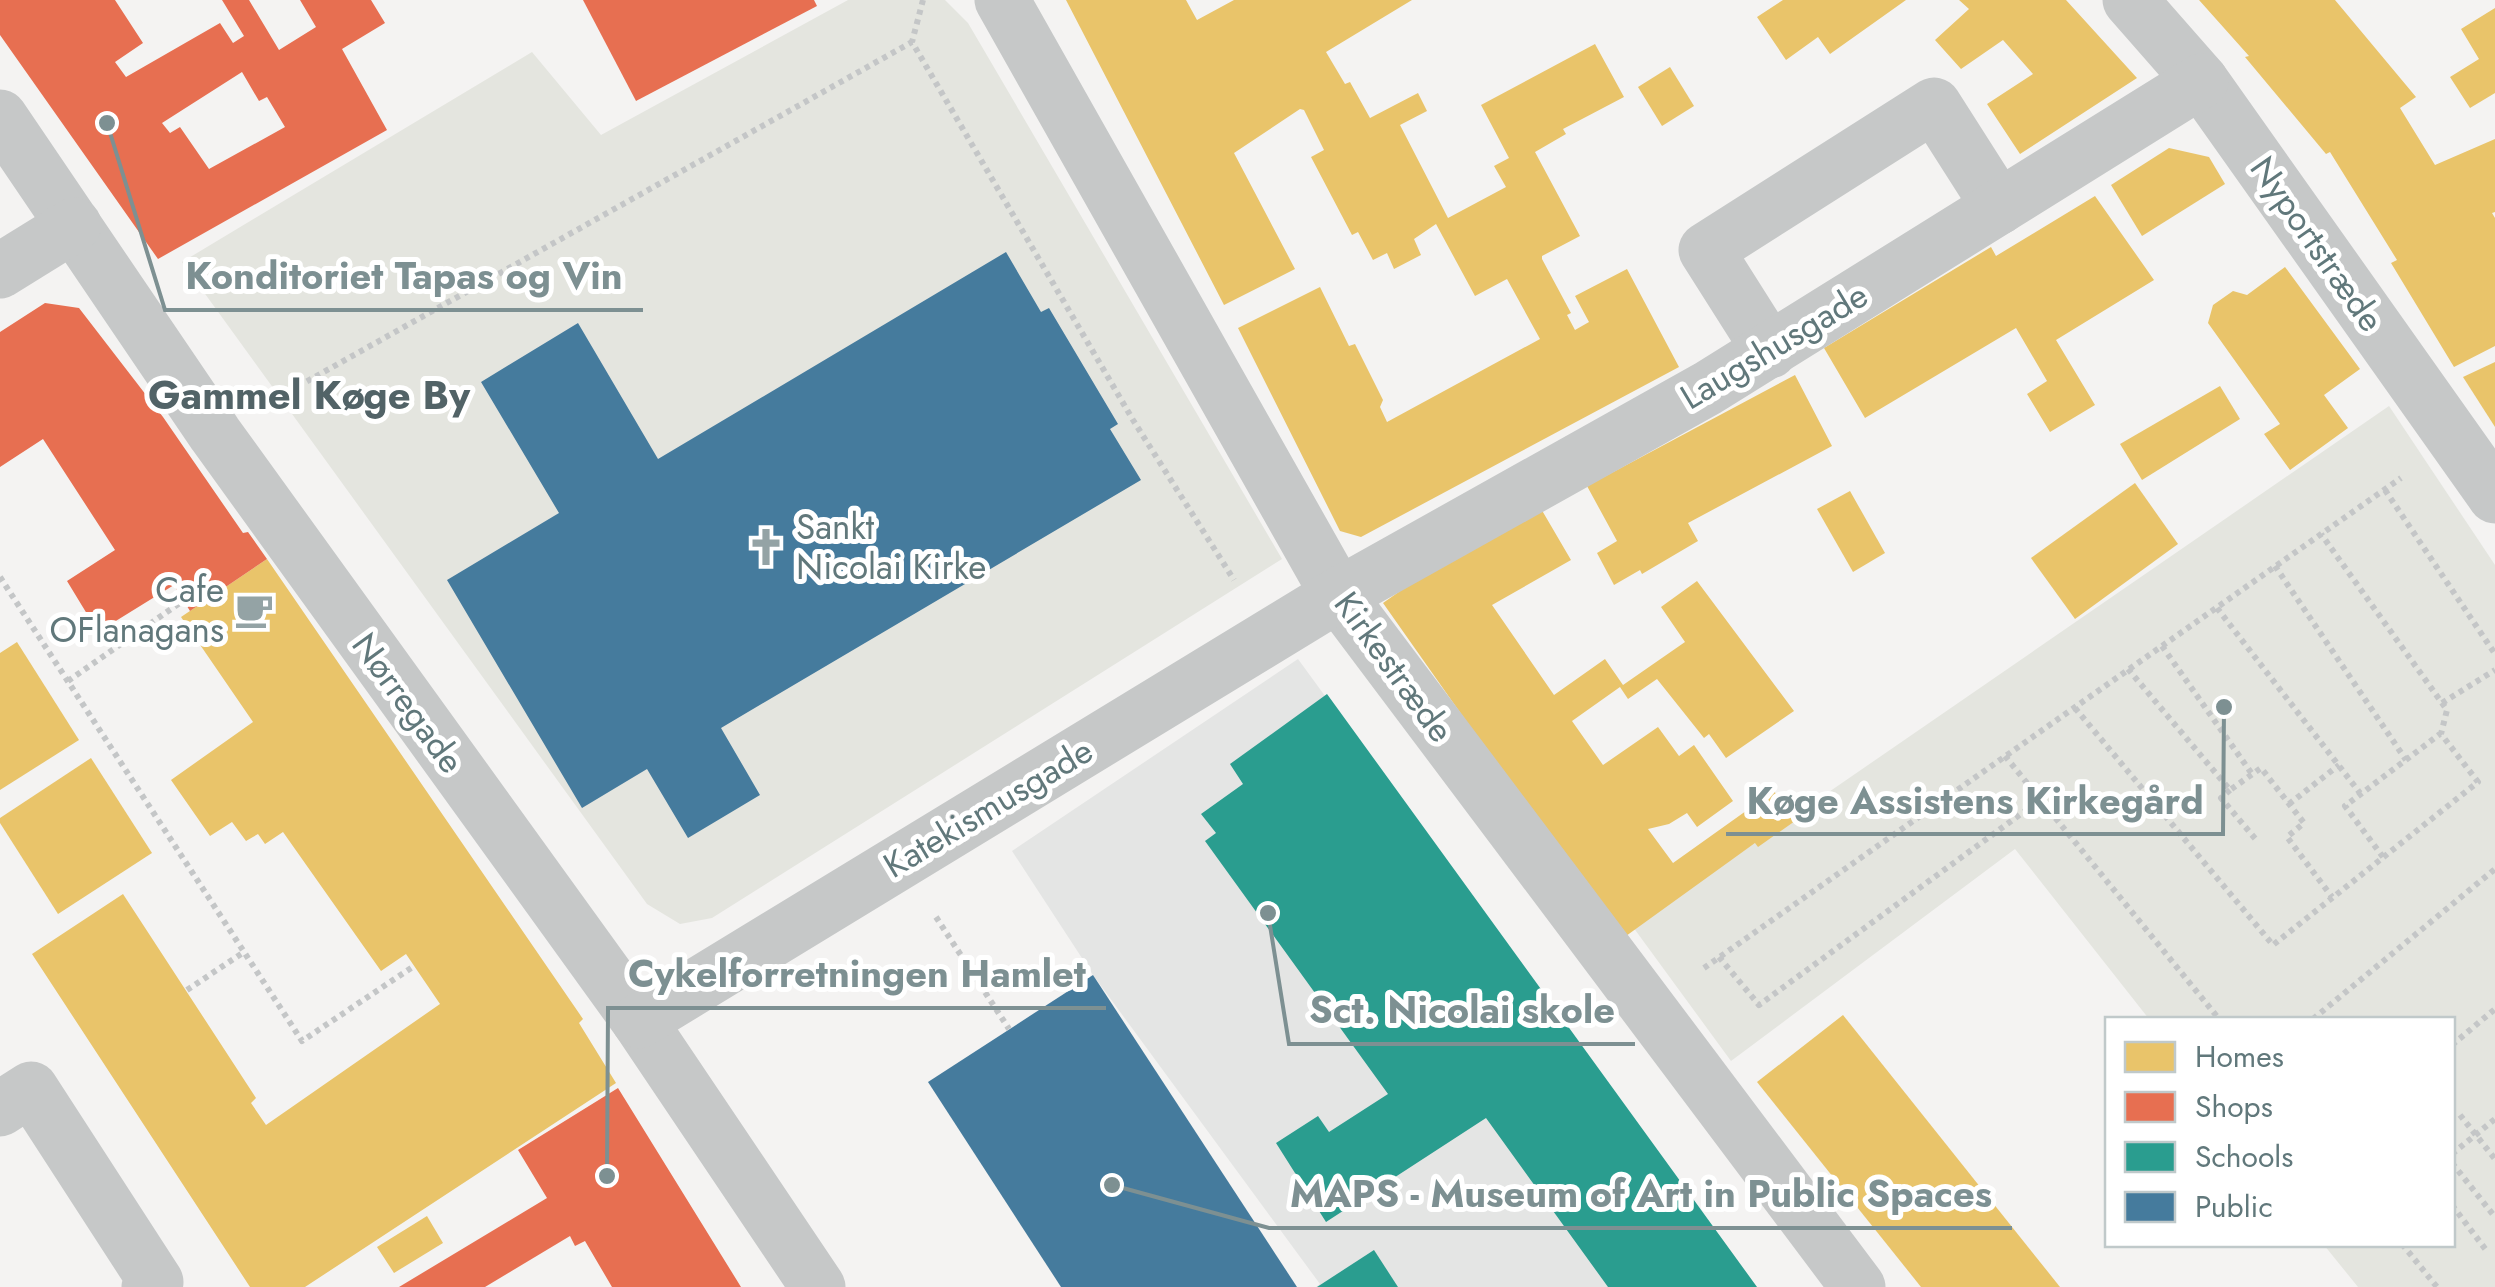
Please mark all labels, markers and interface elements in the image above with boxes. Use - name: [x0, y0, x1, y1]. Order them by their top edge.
- street label: Nyportstræde: [2238, 146, 2396, 342]
- callout: Konditoriet Tapas og Vin: [165, 242, 643, 310]
- text: Konditoriet Tapas og Vin: [185, 248, 623, 303]
- street label: Laugshusgade: [1671, 270, 1877, 422]
- district label: Gammel Køge By: [148, 366, 471, 424]
- place label: Sankt Nicolai Kirke: [796, 502, 986, 592]
- church icon: Sankt Nicolai Kirke: [745, 526, 787, 568]
- place label: Cafe OFlanagans: [49, 565, 224, 655]
- street label: Kirkestræde: [1322, 581, 1466, 753]
- cafe icon: Cafe OFlanagans: [233, 589, 275, 631]
- street label: Nørregade: [340, 623, 476, 783]
- street label: Katekismusgade: [874, 726, 1102, 890]
- callout: Køge Assistens Kirkegård: [1726, 766, 2223, 834]
- text: Køge Assistens Kirkegård: [1746, 773, 2204, 828]
- callout: Cykelforretningen Hamlet: [608, 940, 1106, 1008]
- text: Cykelforretningen Hamlet: [628, 946, 1086, 1001]
- callout: Sct. Nicolai skole: [1289, 976, 1635, 1044]
- text: Sct. Nicolai skole: [1309, 982, 1615, 1037]
- legend: [2105, 1017, 2455, 1247]
- text: Homes: [2195, 1035, 2284, 1078]
- text: Shops: [2195, 1085, 2273, 1128]
- text: Schools: [2195, 1135, 2293, 1178]
- callout: MAPS - Museum of Art in Public Spaces: [1269, 1160, 2012, 1228]
- text: MAPS - Museum of Art in Public Spaces: [1290, 1166, 1992, 1221]
- text: Public: [2195, 1185, 2273, 1228]

